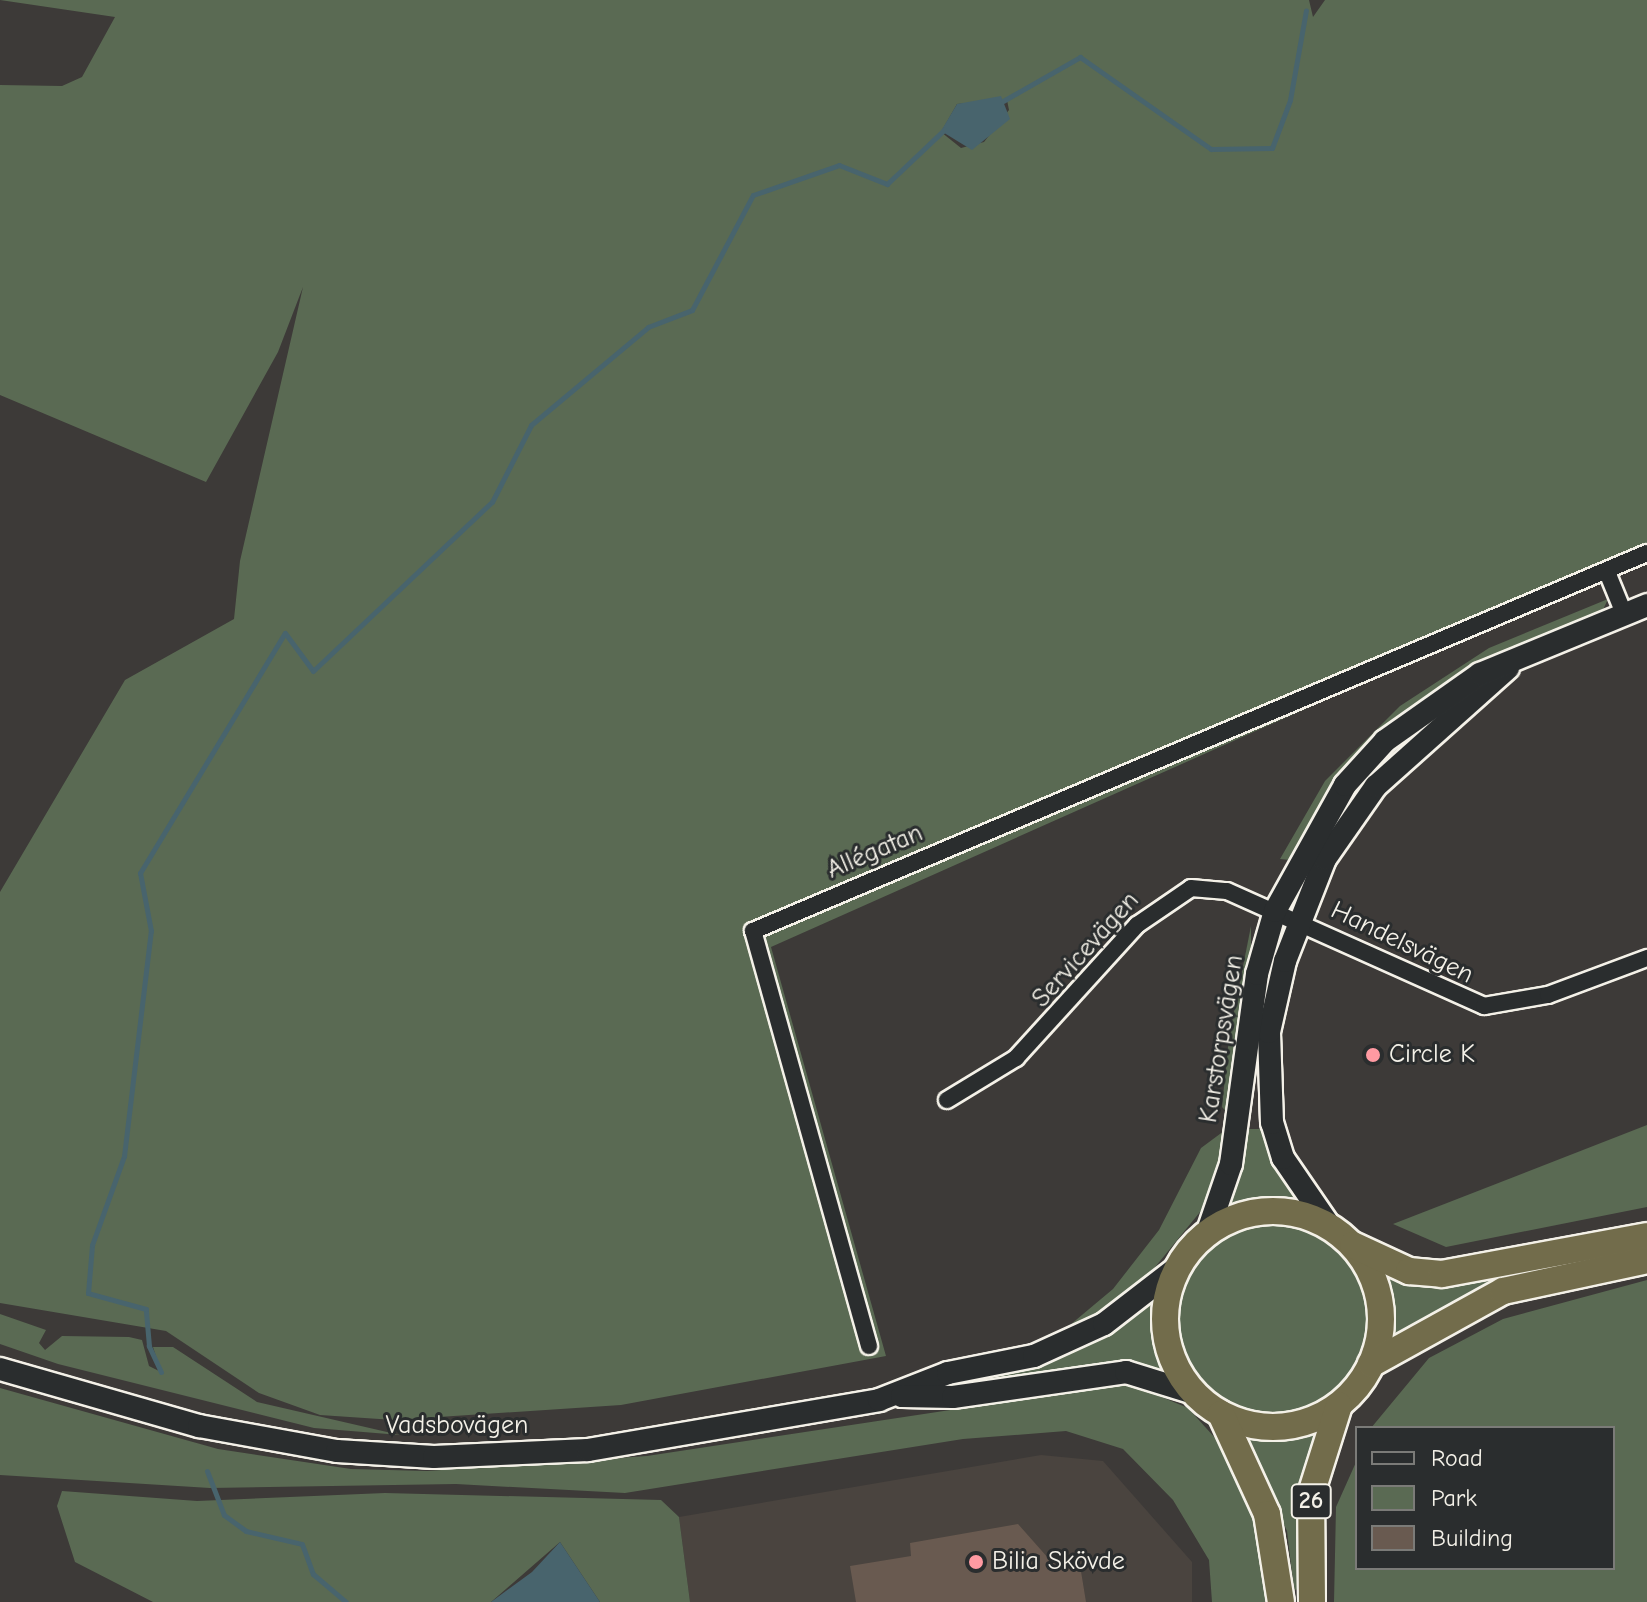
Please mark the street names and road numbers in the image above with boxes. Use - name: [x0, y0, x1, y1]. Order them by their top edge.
- street label: Allégatan: [822, 818, 928, 886]
- street label: Servicevägen: [1026, 886, 1146, 1014]
- street label: Handelsvägen: [1326, 895, 1478, 991]
- street label: Karstorpsvägen: [1193, 953, 1251, 1125]
- street label: Vadsbovägen: [386, 1410, 528, 1442]
- road number: 26: [1289, 1481, 1333, 1521]

